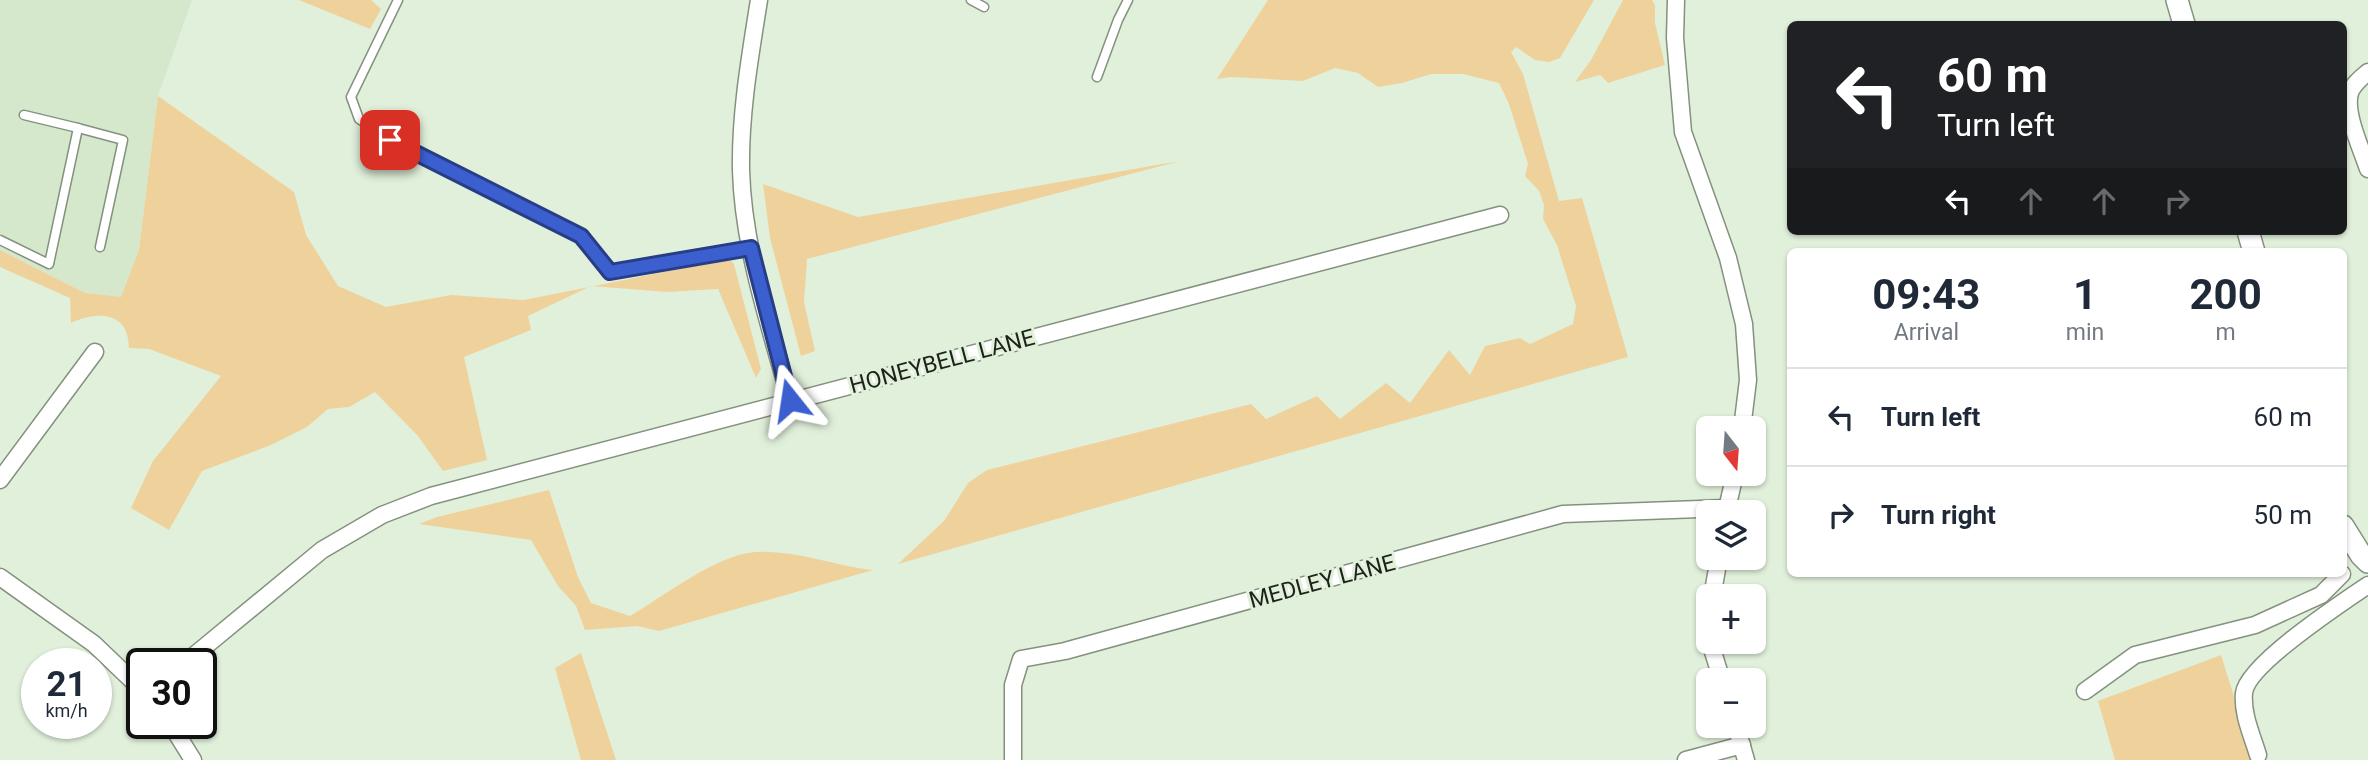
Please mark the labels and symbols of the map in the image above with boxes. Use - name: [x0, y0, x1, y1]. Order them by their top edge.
- pin: [360, 110, 420, 170]
- street label: HONEYBELL LANE: [847, 324, 1038, 399]
- position arrow: [753, 363, 827, 437]
- north arrow: [1696, 416, 1766, 486]
- street label: MEDLEY LANE: [1246, 549, 1398, 614]
- speed limit sign: 30: [126, 648, 217, 739]

